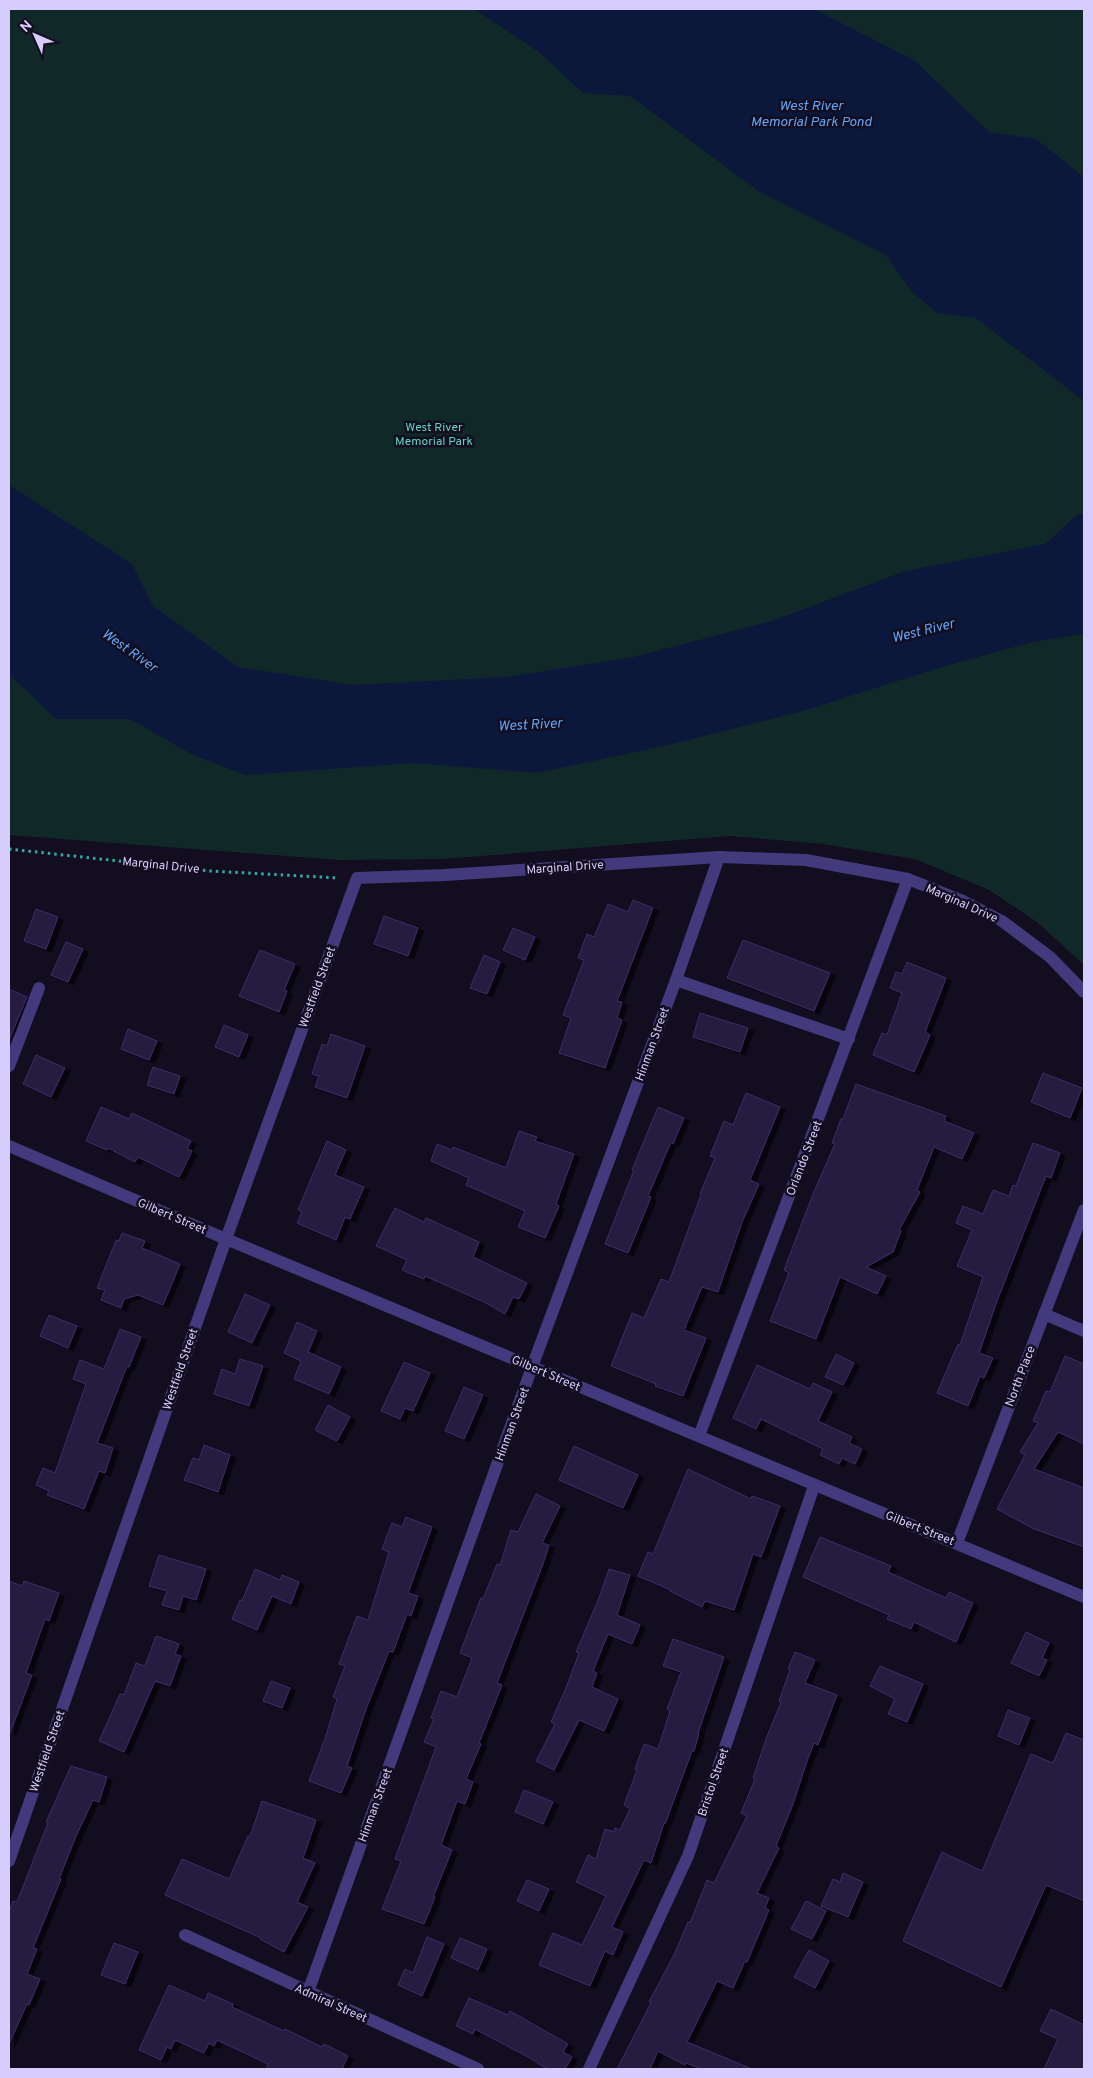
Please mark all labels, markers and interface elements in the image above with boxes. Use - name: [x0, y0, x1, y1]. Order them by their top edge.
- north arrow: [10, 10, 60, 60]
- text: N: [17, 17, 36, 36]
- water label: West River Memorial Park Pond: [751, 98, 873, 131]
- park label: West River Memorial Park: [395, 420, 473, 450]
- water label: West River: [890, 615, 958, 647]
- water label: West River: [98, 626, 162, 678]
- water label: West River: [498, 715, 564, 736]
- street label: Marginal Drive: [122, 854, 200, 878]
- street label: Marginal Drive: [526, 857, 604, 879]
- street label: Marginal Drive: [923, 881, 1000, 927]
- street label: Westfield Street: [296, 945, 340, 1030]
- street label: Hinman Street: [632, 1005, 674, 1084]
- street label: Orlando Street: [783, 1118, 827, 1198]
- street label: Gilbert Street: [135, 1195, 208, 1239]
- street label: Westfield Street: [159, 1326, 202, 1412]
- street label: North Place: [1002, 1344, 1040, 1409]
- street label: Gilbert Street: [509, 1352, 582, 1396]
- street label: Hinman Street: [492, 1385, 534, 1464]
- street label: Gilbert Street: [883, 1508, 957, 1550]
- street label: Westfield Street: [26, 1708, 69, 1794]
- street label: Bristol Street: [695, 1746, 733, 1819]
- street label: Hinman Street: [355, 1766, 397, 1845]
- street label: Admiral Street: [292, 1981, 369, 2027]

